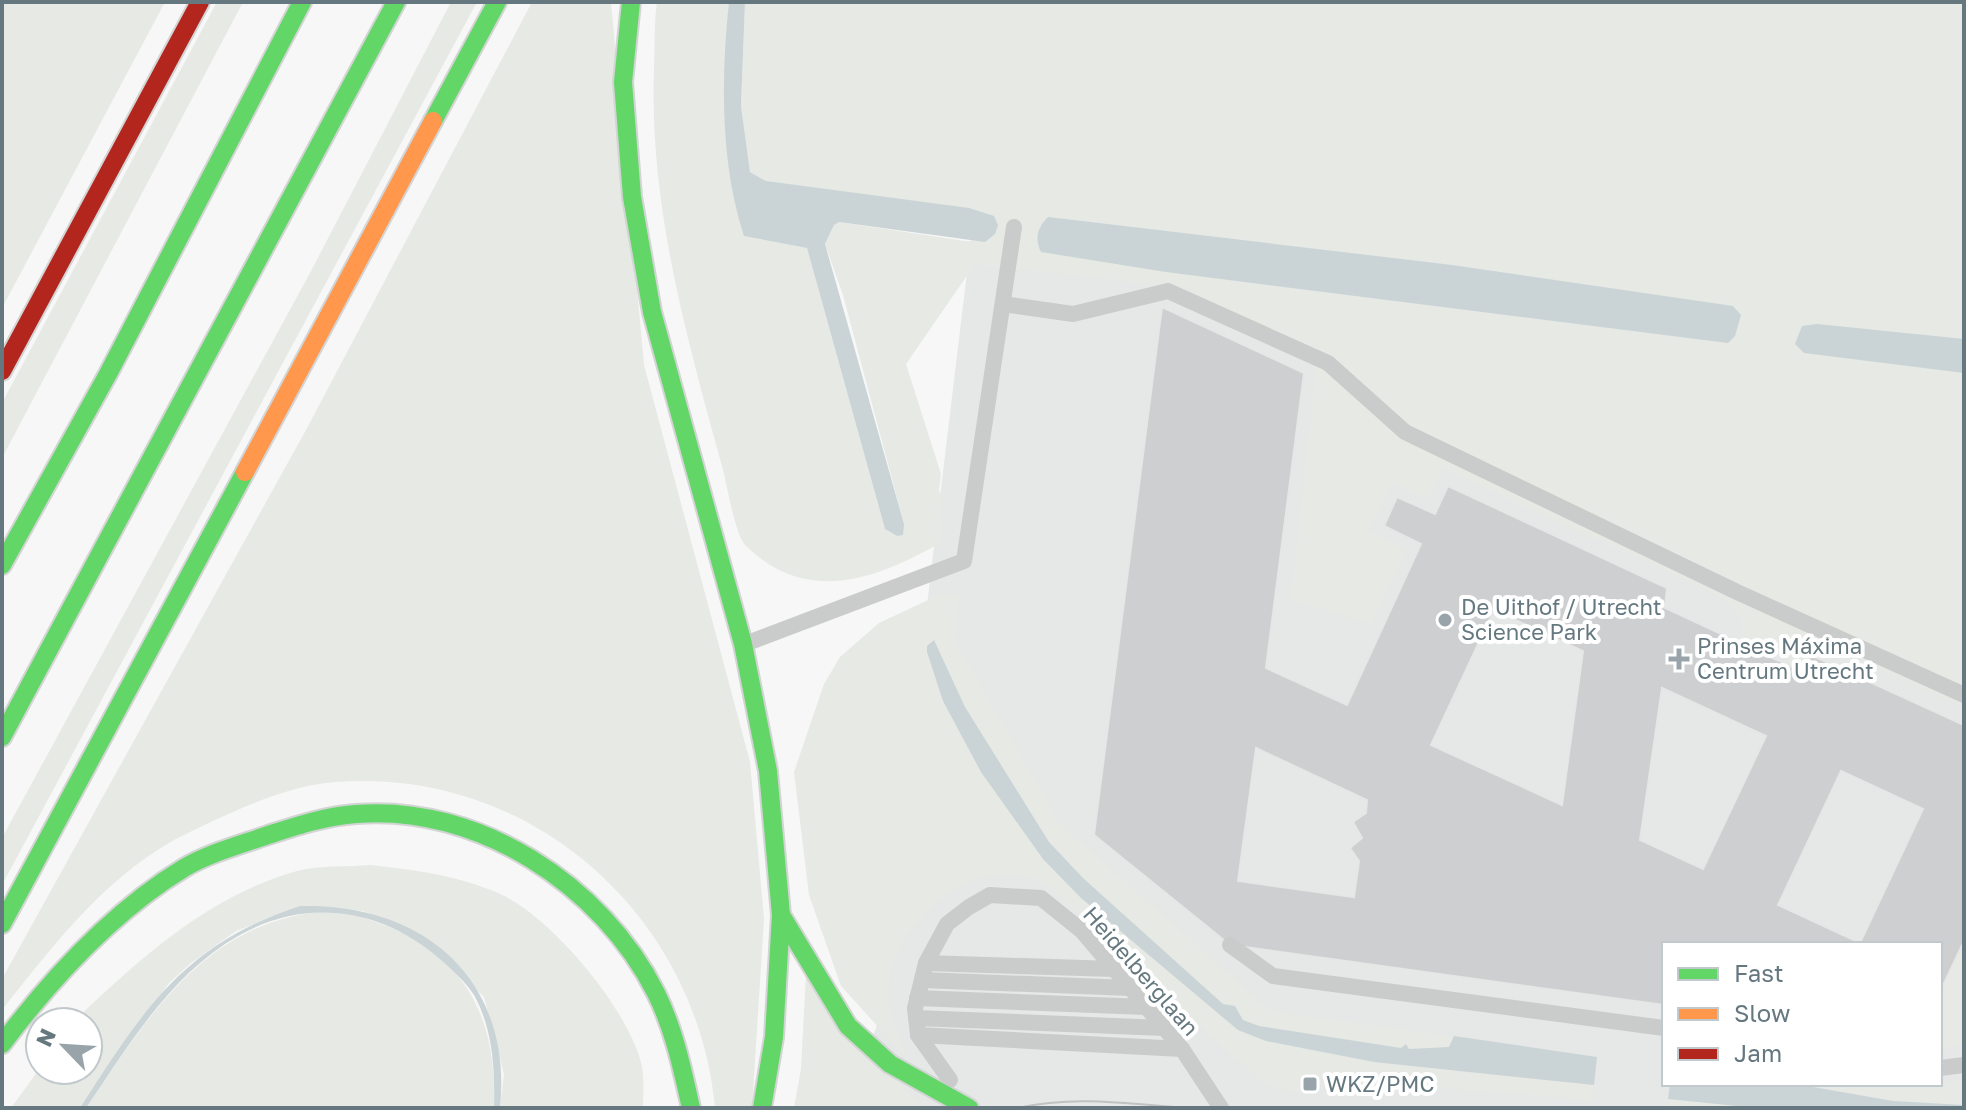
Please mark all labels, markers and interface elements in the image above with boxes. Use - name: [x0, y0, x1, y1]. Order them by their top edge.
- place label: De Uithof / Utrecht Science Park: [1461, 593, 1662, 645]
- marker: De Uithof / Utrecht Science Park: [1436, 611, 1454, 629]
- place label: Prinses Máxima Centrum Utrecht: [1697, 632, 1874, 684]
- marker: Prinses Máxima Centrum Utrecht: [1668, 648, 1690, 670]
- street label: Heidelberglaan: [1078, 901, 1205, 1041]
- legend: [1662, 942, 1942, 1086]
- text: Fast: [1734, 958, 1784, 987]
- text: Slow: [1734, 998, 1790, 1027]
- north arrow: [24, 1006, 104, 1086]
- text: N: [30, 1024, 61, 1051]
- text: Jam: [1734, 1038, 1782, 1067]
- place label: WKZ/PMC: [1326, 1070, 1434, 1097]
- marker: WKZ/PMC: [1301, 1075, 1319, 1093]

